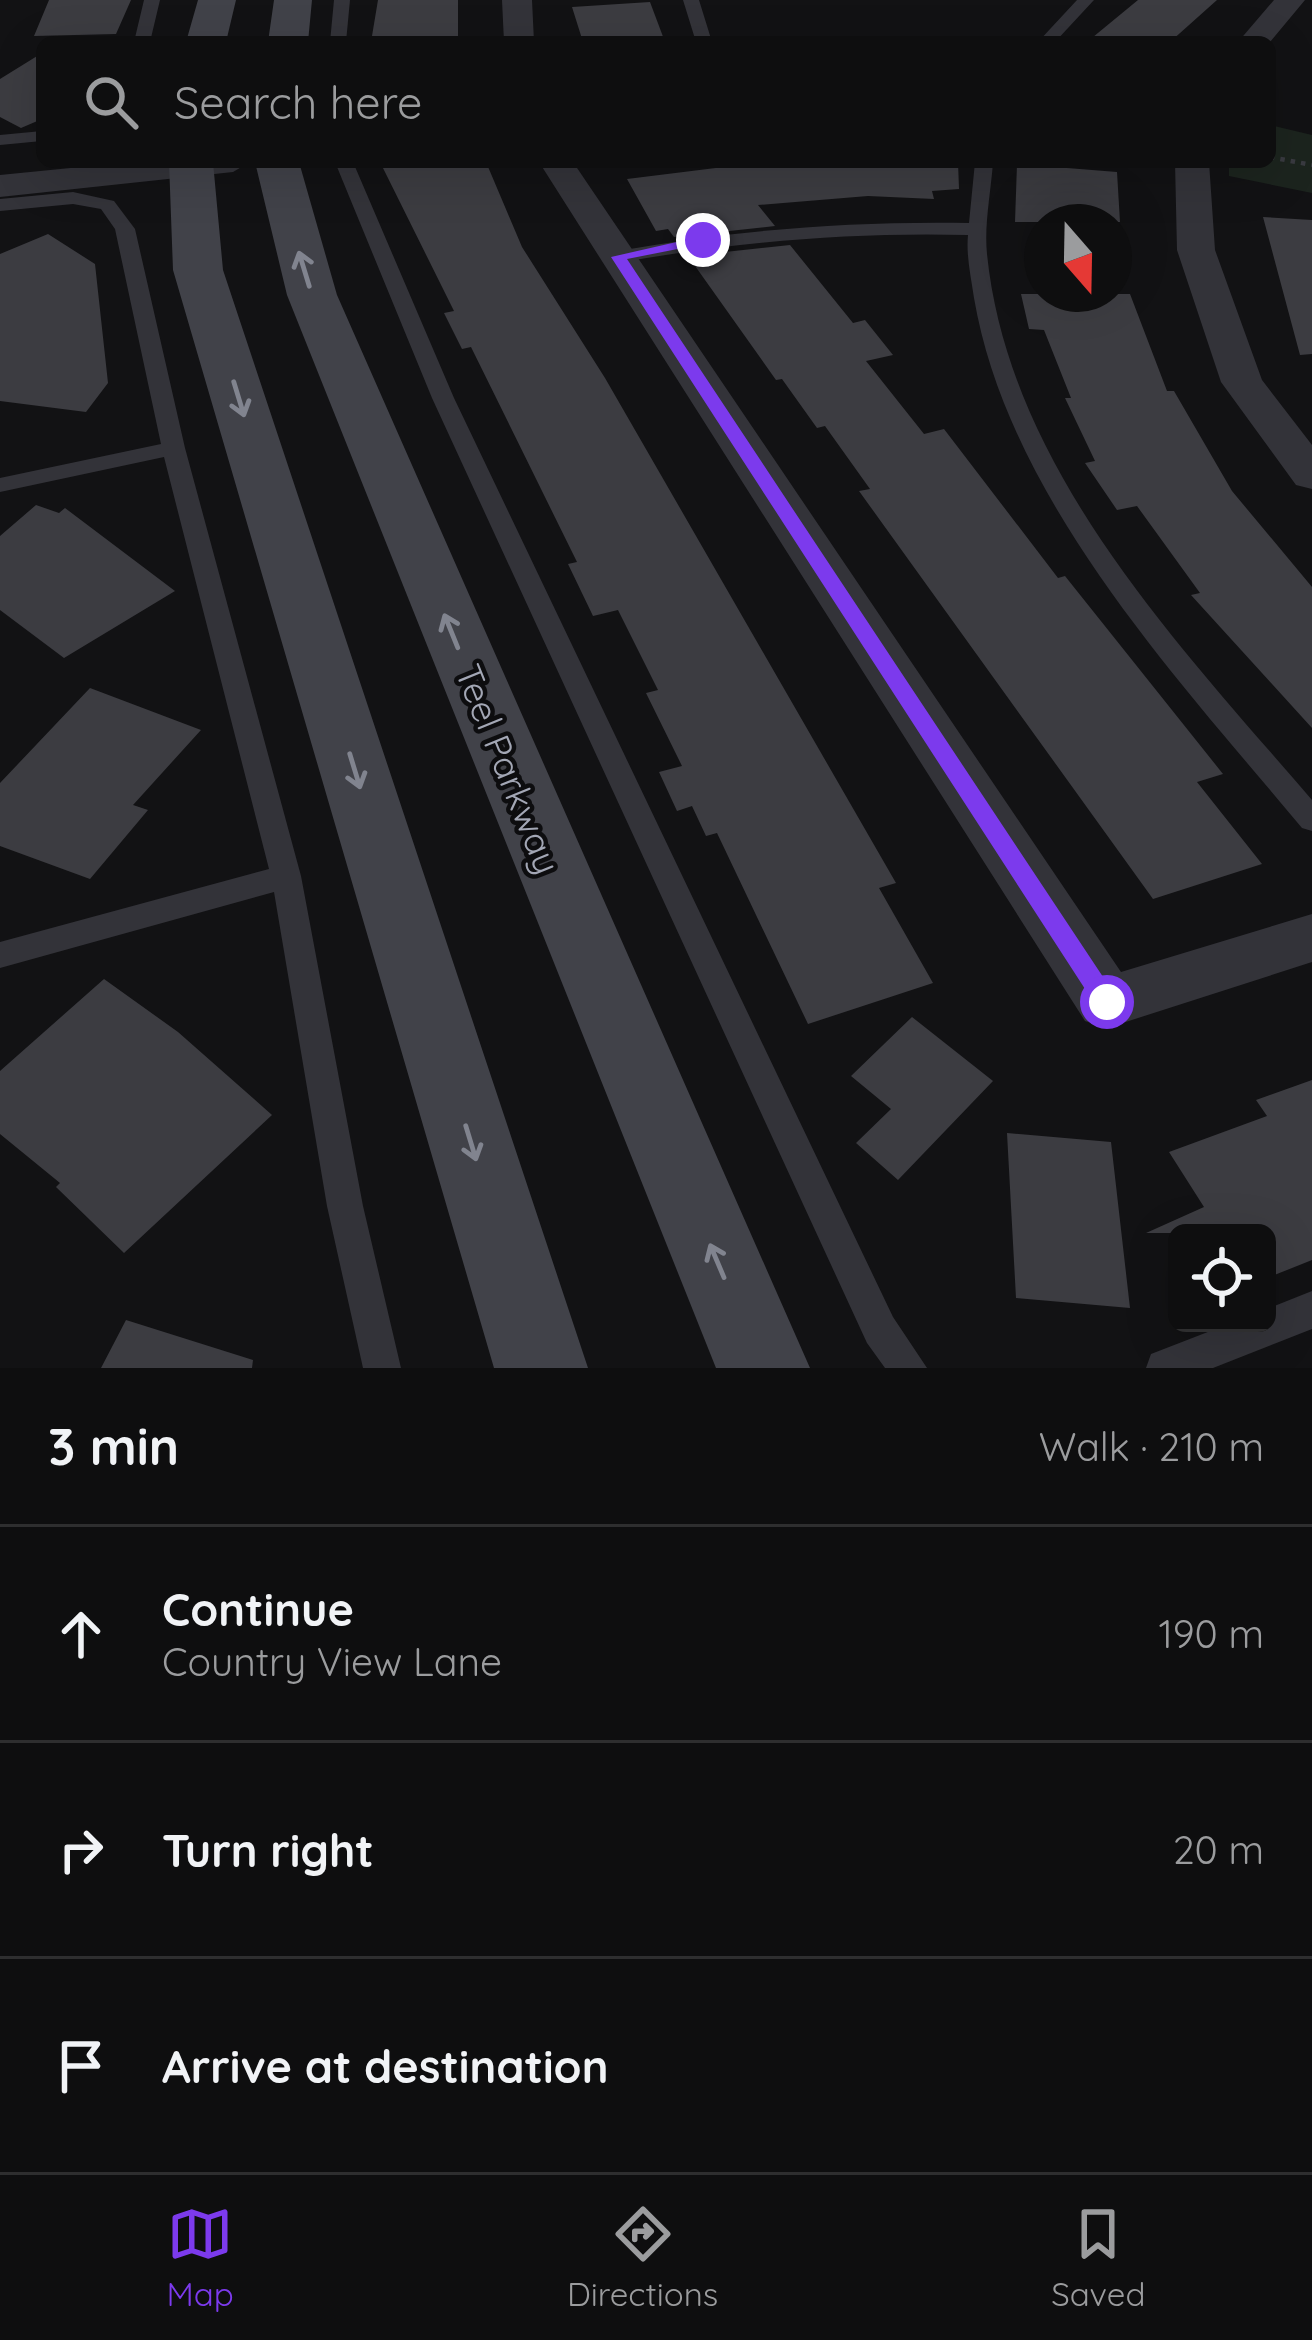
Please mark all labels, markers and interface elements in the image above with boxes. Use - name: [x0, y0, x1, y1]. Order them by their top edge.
- search box: [36, 36, 1276, 168]
- icon: search: [78, 69, 144, 135]
- text: Search here: [174, 74, 422, 130]
- north arrow: [1024, 204, 1132, 312]
- route end: [676, 213, 730, 267]
- one-way arrow: [292, 251, 314, 289]
- one-way arrow: [229, 379, 251, 417]
- one-way arrow: [438, 613, 460, 649]
- street label: Teel Parkway: [446, 658, 571, 880]
- one-way arrow: [345, 751, 367, 789]
- route start: [1080, 975, 1134, 1029]
- one-way arrow: [461, 1123, 483, 1161]
- map controls: [1168, 1224, 1276, 1332]
- button: locate: [1168, 1224, 1276, 1332]
- one-way arrow: [705, 1243, 726, 1280]
- text: 3 min: [48, 1414, 179, 1478]
- text: Walk · 210 m: [1039, 1422, 1264, 1471]
- text: Continue: [162, 1581, 354, 1637]
- icon: ahead: [48, 1601, 114, 1667]
- text: 190 m: [1158, 1609, 1264, 1658]
- text: Country View Lane: [162, 1637, 502, 1686]
- icon: right: [48, 1817, 114, 1883]
- text: Turn right: [162, 1822, 374, 1878]
- text: 20 m: [1173, 1825, 1264, 1874]
- icon: arrive: [48, 2033, 114, 2099]
- text: Arrive at destination: [162, 2038, 608, 2094]
- tab: Map: [167, 2201, 234, 2314]
- tab: Directions: [567, 2201, 718, 2314]
- tab: Saved: [1051, 2201, 1145, 2314]

